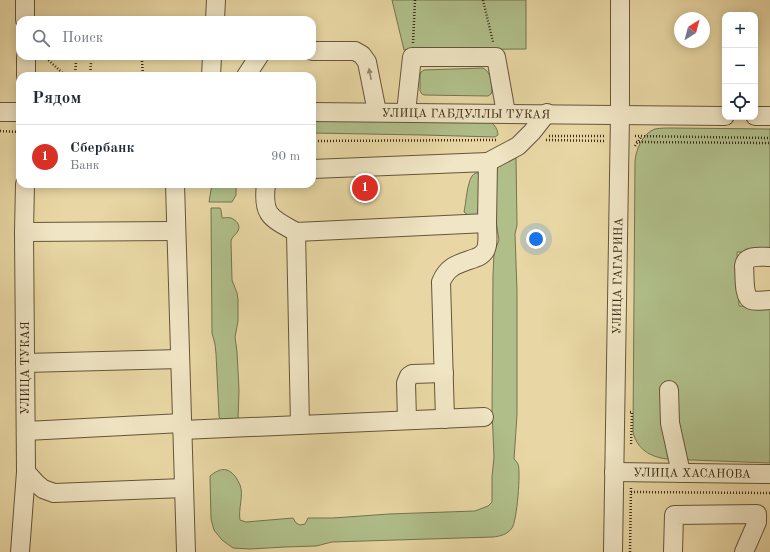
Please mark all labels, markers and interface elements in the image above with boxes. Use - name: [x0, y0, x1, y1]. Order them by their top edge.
- north arrow: [674, 12, 710, 48]
- map controls: [722, 12, 758, 120]
- button: +: [722, 12, 758, 48]
- search box: [16, 16, 316, 60]
- icon: search: [30, 27, 52, 49]
- text: Поиск: [62, 31, 103, 46]
- button: −: [722, 48, 758, 84]
- one-way arrow: [366, 68, 372, 80]
- button: locate: [722, 84, 758, 120]
- text: Рядом: [32, 90, 81, 107]
- street label: УЛИЦА ГАБДУЛЛЫ ТУКАЯ: [382, 108, 550, 121]
- text: Сбербанк: [70, 141, 134, 156]
- text: 1: [41, 150, 49, 163]
- text: 90 m: [271, 150, 300, 163]
- text: Банк: [70, 159, 99, 172]
- pin: 1: [352, 173, 378, 203]
- street label: УЛИЦА ГАГАРИНА: [611, 217, 625, 335]
- your location: [526, 229, 546, 249]
- street label: УЛИЦА ТУКАЯ: [20, 321, 32, 415]
- street label: УЛИЦА ХАСАНОВА: [633, 467, 751, 481]

